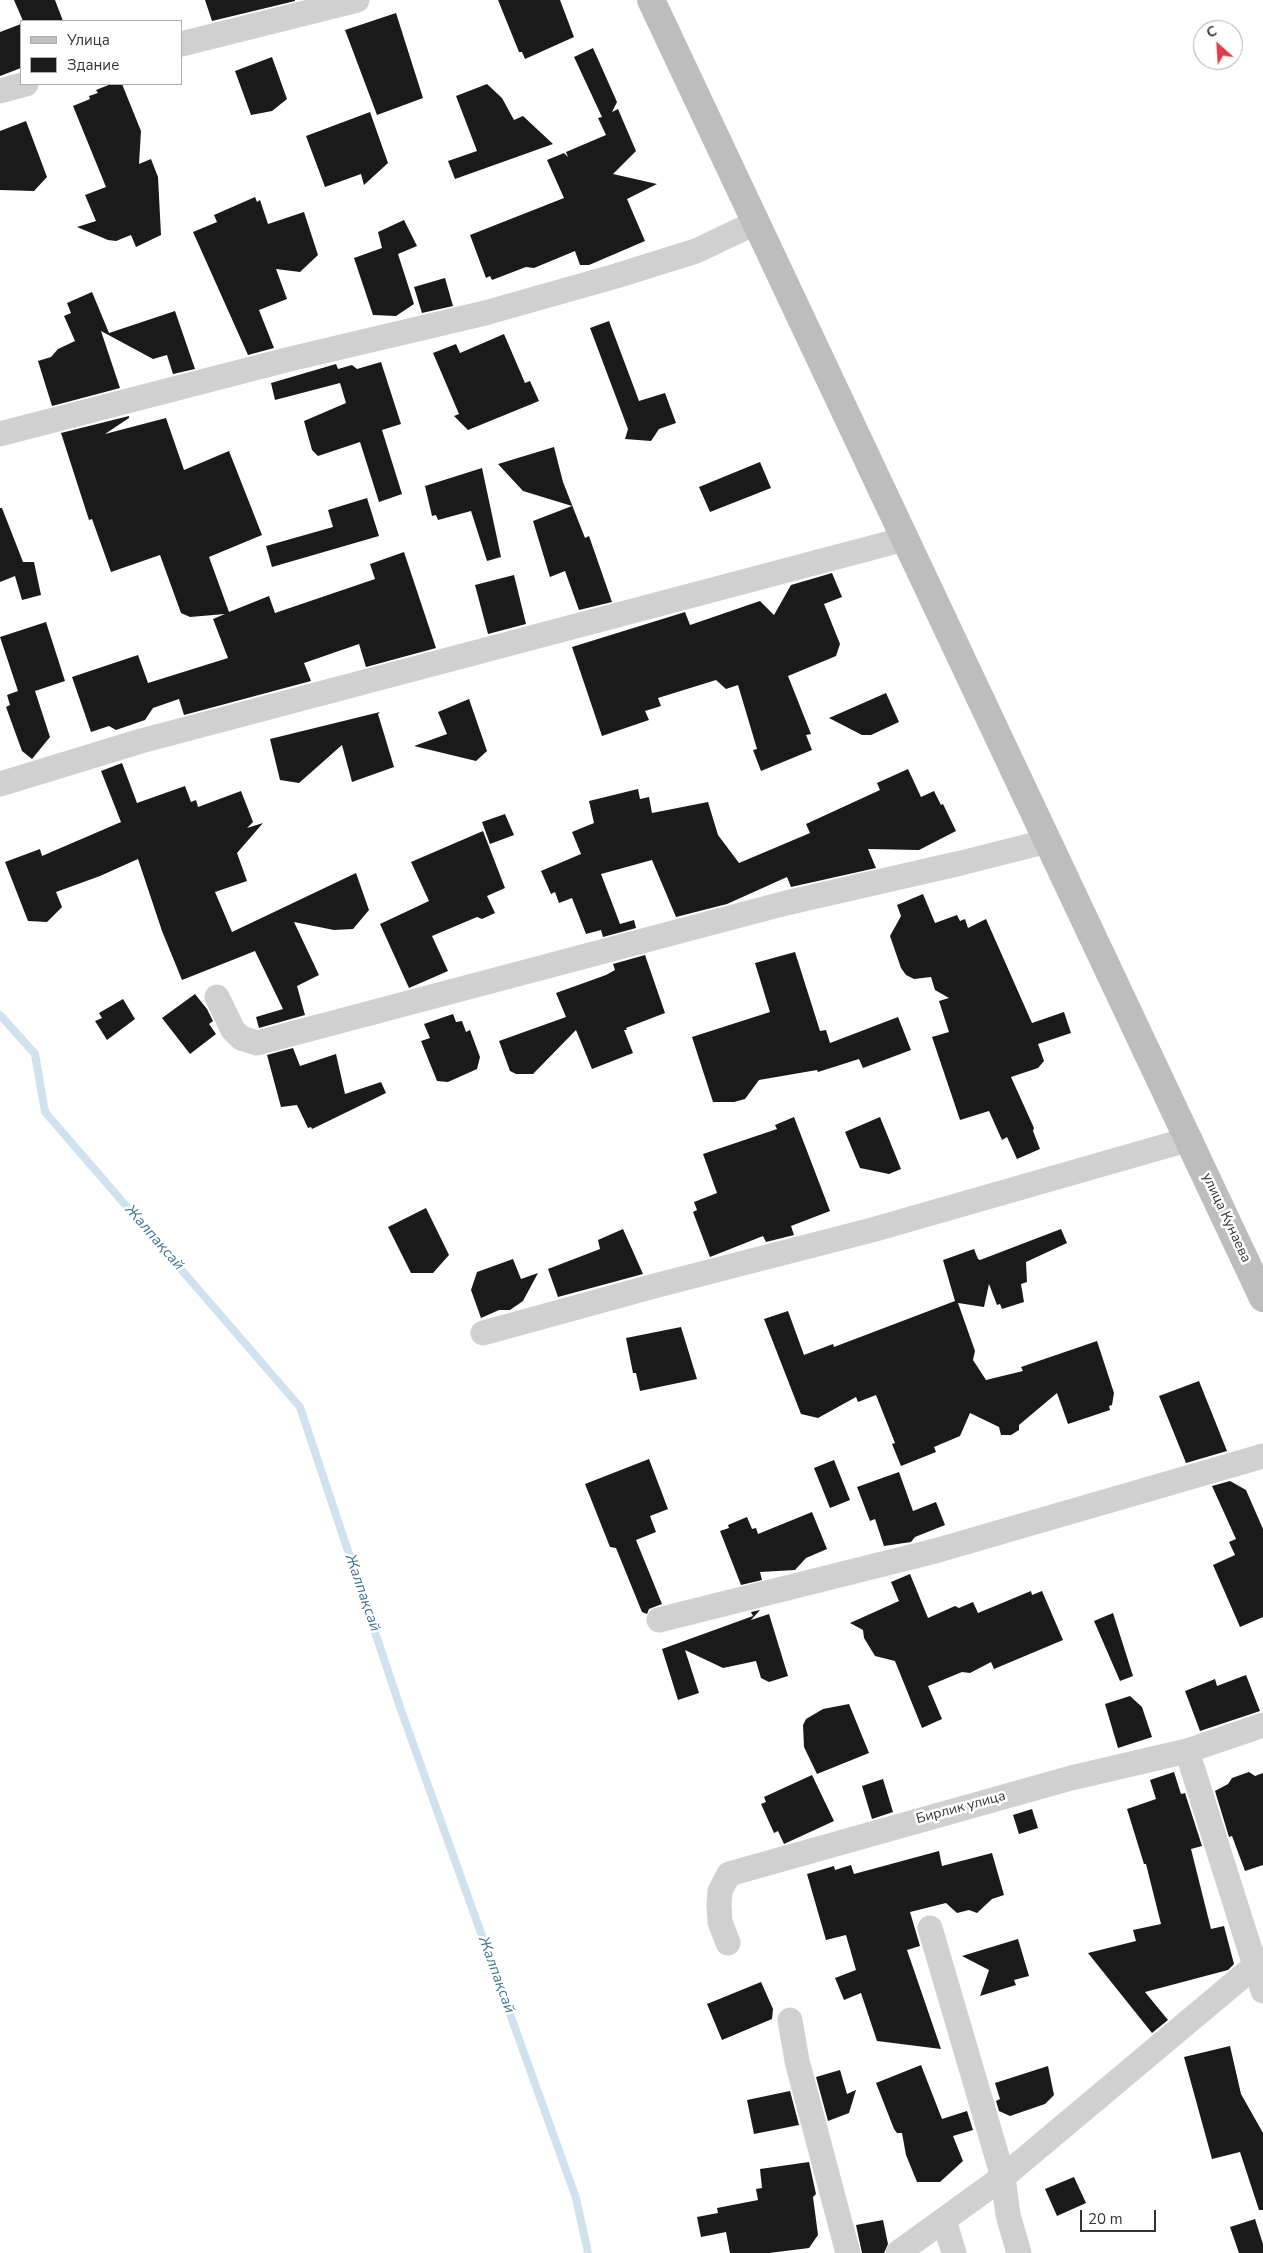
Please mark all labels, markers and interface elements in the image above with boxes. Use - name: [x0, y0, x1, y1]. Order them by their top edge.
- legend: [20, 20, 182, 85]
- north arrow: [1193, 20, 1243, 70]
- text: С: [1203, 21, 1220, 43]
- text: Улица: [67, 30, 110, 50]
- text: Здание: [67, 55, 119, 75]
- street label: улица Кунаева: [1198, 1170, 1254, 1266]
- water label: Жалпақсай: [121, 1202, 187, 1274]
- water label: Жалпақсай: [340, 1552, 384, 1634]
- street label: Бирлик улица: [914, 1788, 1008, 1828]
- water label: Жалпақсай: [474, 1934, 518, 2016]
- scale bar: [1083, 2200, 1159, 2232]
- text: 20 m: [1088, 2209, 1123, 2229]

